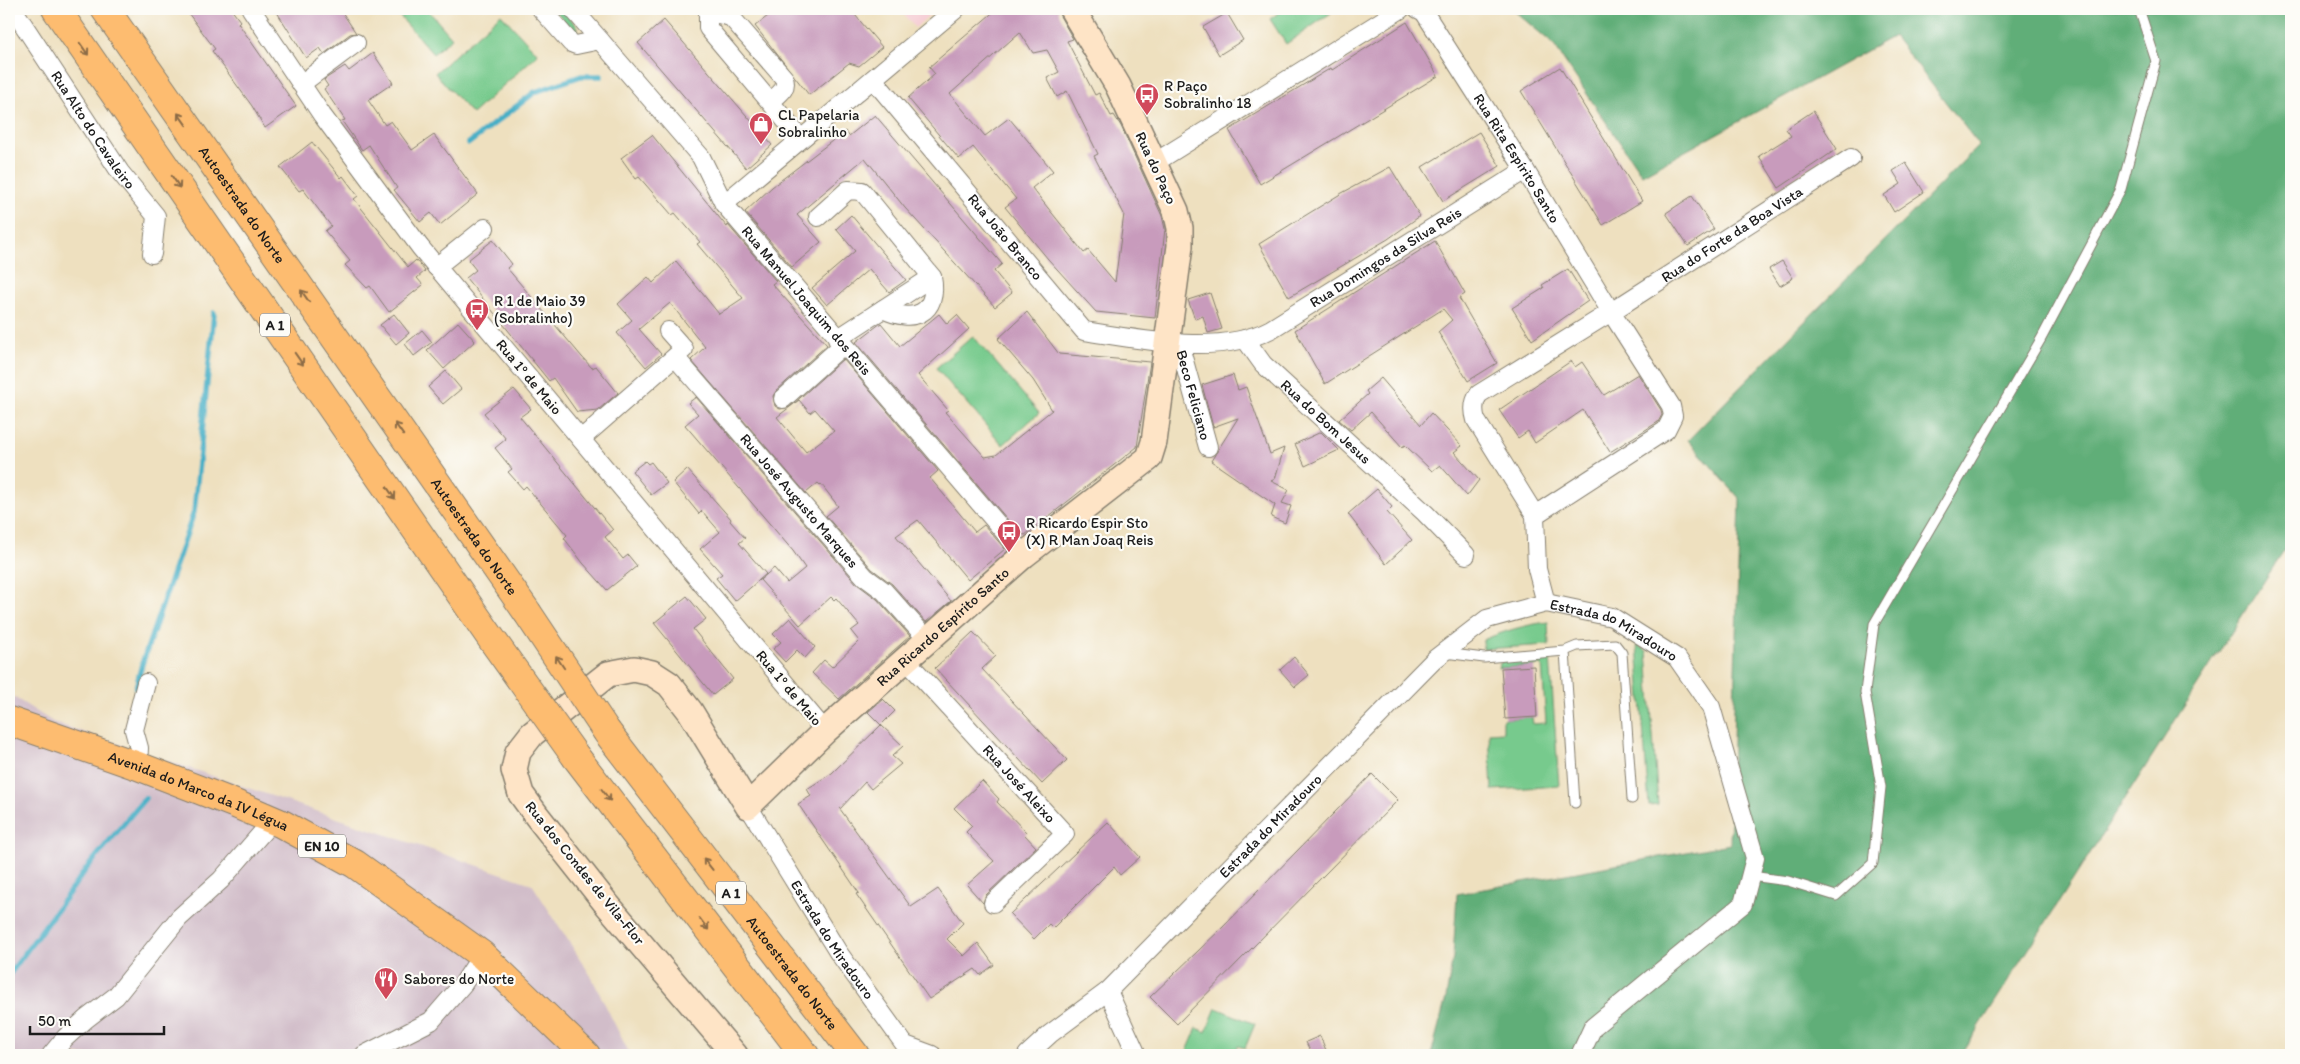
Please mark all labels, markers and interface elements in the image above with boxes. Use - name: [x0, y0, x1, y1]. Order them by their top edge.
- one-way arrow: [79, 42, 89, 56]
- street label: Rua Alto do Cavaleiro: [47, 67, 139, 193]
- place label: R Paço Sobralinho 18: [1164, 77, 1251, 112]
- bus stop icon: R Paço Sobralinho 18: [1134, 82, 1160, 116]
- street label: Rua Rita Espírito Santo: [1470, 90, 1564, 226]
- place label: CL Papelaria Sobralinho: [778, 106, 860, 141]
- shop icon: CL Papelaria Sobralinho: [748, 111, 774, 145]
- one-way arrow: [177, 113, 187, 127]
- street label: Rua do Paço: [1131, 129, 1181, 207]
- street label: Autoestrada do Norte: [195, 143, 289, 267]
- one-way arrow: [171, 175, 181, 189]
- street label: Rua do Forte da Boa Vista: [1658, 182, 1806, 286]
- street label: Rua João Branco: [964, 190, 1047, 284]
- street label: Rua Domingos da Silva Reis: [1306, 203, 1465, 312]
- street label: Rua Manuel Joaquim dos Reis: [738, 222, 876, 379]
- one-way arrow: [300, 289, 310, 303]
- place label: R 1 de Maio 39 (Sobralinho): [494, 292, 586, 327]
- bus stop icon: R 1 de Maio 39 (Sobralinho): [464, 297, 490, 331]
- road number: A 1: [260, 314, 290, 336]
- street label: Rua 1º de Maio: [492, 336, 566, 418]
- street label: Beco Feliciano: [1172, 348, 1215, 442]
- one-way arrow: [293, 352, 304, 366]
- street label: Rua do Bom Jesus: [1277, 376, 1375, 468]
- one-way arrow: [394, 422, 404, 436]
- street label: Rua José Augusto Marques: [736, 430, 862, 572]
- street label: Autoestrada do Norte: [427, 475, 521, 599]
- one-way arrow: [386, 486, 396, 500]
- place label: R Ricardo Espir Sto (X) R Man Joaq Reis: [1026, 514, 1154, 549]
- bus stop icon: R Ricardo Espir Sto (X) R Man Joaq Reis: [996, 519, 1022, 553]
- street label: Rua Ricardo Espírito Santo: [873, 563, 1013, 690]
- street label: Estrada do Miradouro: [1548, 595, 1681, 665]
- street label: Rua 1º de Maio: [752, 647, 826, 729]
- one-way arrow: [555, 655, 565, 669]
- street label: Rua José Aleixo: [979, 741, 1059, 827]
- street label: Avenida do Marco da IV Légua: [106, 747, 292, 835]
- street label: Estrada do Miradouro: [1215, 770, 1326, 882]
- one-way arrow: [600, 788, 611, 801]
- street label: Rua dos Condes de Vila-Flor: [521, 797, 649, 949]
- road number: EN 10: [298, 834, 346, 858]
- one-way arrow: [703, 858, 714, 871]
- street label: Estrada do Miradouro: [787, 877, 878, 1003]
- road number: A 1: [716, 881, 746, 904]
- street label: Autoestrada do Norte: [743, 913, 842, 1034]
- one-way arrow: [699, 917, 710, 930]
- restaurant icon: Sabores do Norte: [373, 966, 399, 1000]
- place label: Sabores do Norte: [404, 970, 514, 988]
- scale bar: [30, 1004, 164, 1036]
- text: 50 m: [38, 1012, 71, 1030]

